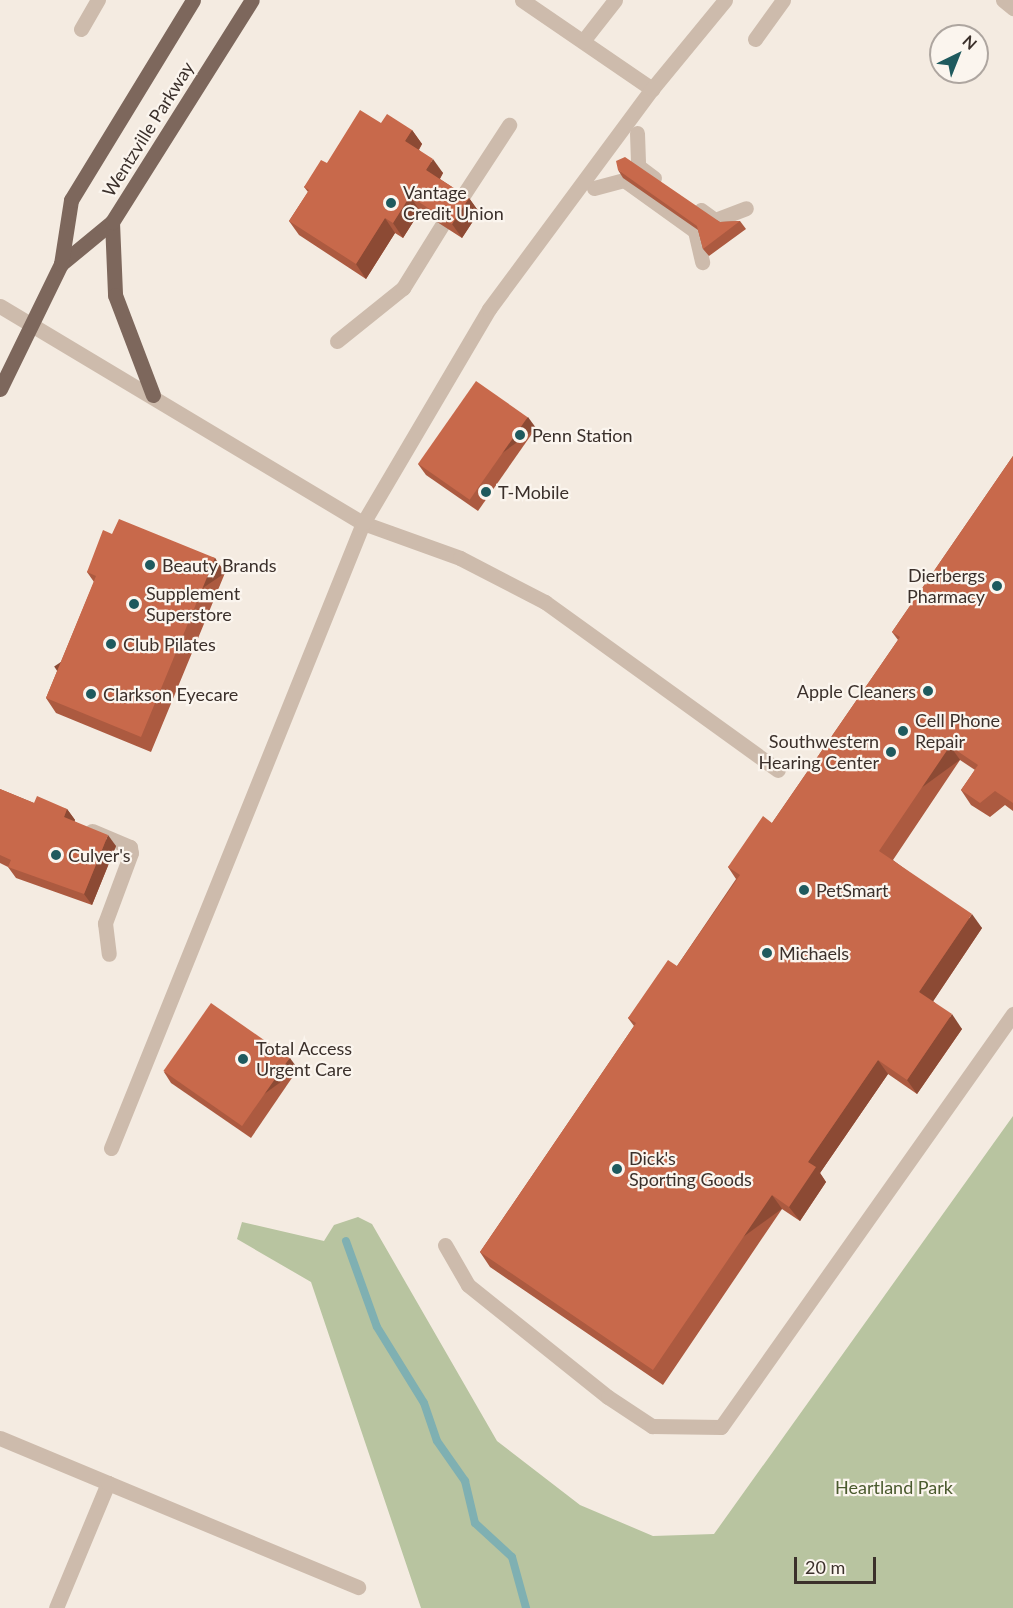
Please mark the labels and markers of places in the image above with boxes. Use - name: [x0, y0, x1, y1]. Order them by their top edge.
- place label: Vantage Credit Union: [403, 182, 504, 224]
- marker: Vantage Credit Union: [384, 196, 398, 210]
- place label: Penn Station: [532, 424, 633, 446]
- marker: Penn Station: [513, 428, 527, 442]
- place label: T-Mobile: [498, 481, 569, 503]
- marker: T-Mobile: [479, 485, 493, 499]
- place label: Beauty Brands: [162, 554, 277, 576]
- marker: Beauty Brands: [143, 558, 157, 572]
- place label: Dierbergs Pharmacy: [907, 565, 985, 608]
- marker: Dierbergs Pharmacy: [990, 579, 1004, 593]
- place label: Supplement Superstore: [146, 583, 240, 626]
- marker: Supplement Superstore: [127, 597, 141, 611]
- place label: Club Pilates: [123, 633, 216, 655]
- marker: Club Pilates: [104, 637, 118, 651]
- place label: Apple Cleaners: [797, 680, 916, 702]
- place label: Clarkson Eyecare: [103, 683, 238, 705]
- marker: Apple Cleaners: [921, 684, 935, 698]
- marker: Clarkson Eyecare: [84, 687, 98, 701]
- place label: Cell Phone Repair: [915, 710, 1000, 752]
- marker: Cell Phone Repair: [896, 724, 910, 738]
- place label: Southwestern Hearing Center: [758, 731, 879, 774]
- marker: Southwestern Hearing Center: [884, 745, 898, 759]
- place label: Culver's: [68, 844, 131, 866]
- marker: Culver's: [49, 848, 63, 862]
- place label: PetSmart: [816, 879, 889, 901]
- marker: PetSmart: [797, 883, 811, 897]
- place label: Michaels: [779, 942, 849, 964]
- marker: Michaels: [760, 946, 774, 960]
- place label: Total Access Urgent Care: [256, 1038, 353, 1080]
- marker: Total Access Urgent Care: [234, 1050, 252, 1068]
- place label: Dick's Sporting Goods: [629, 1148, 752, 1190]
- marker: Dick's Sporting Goods: [610, 1162, 624, 1176]

